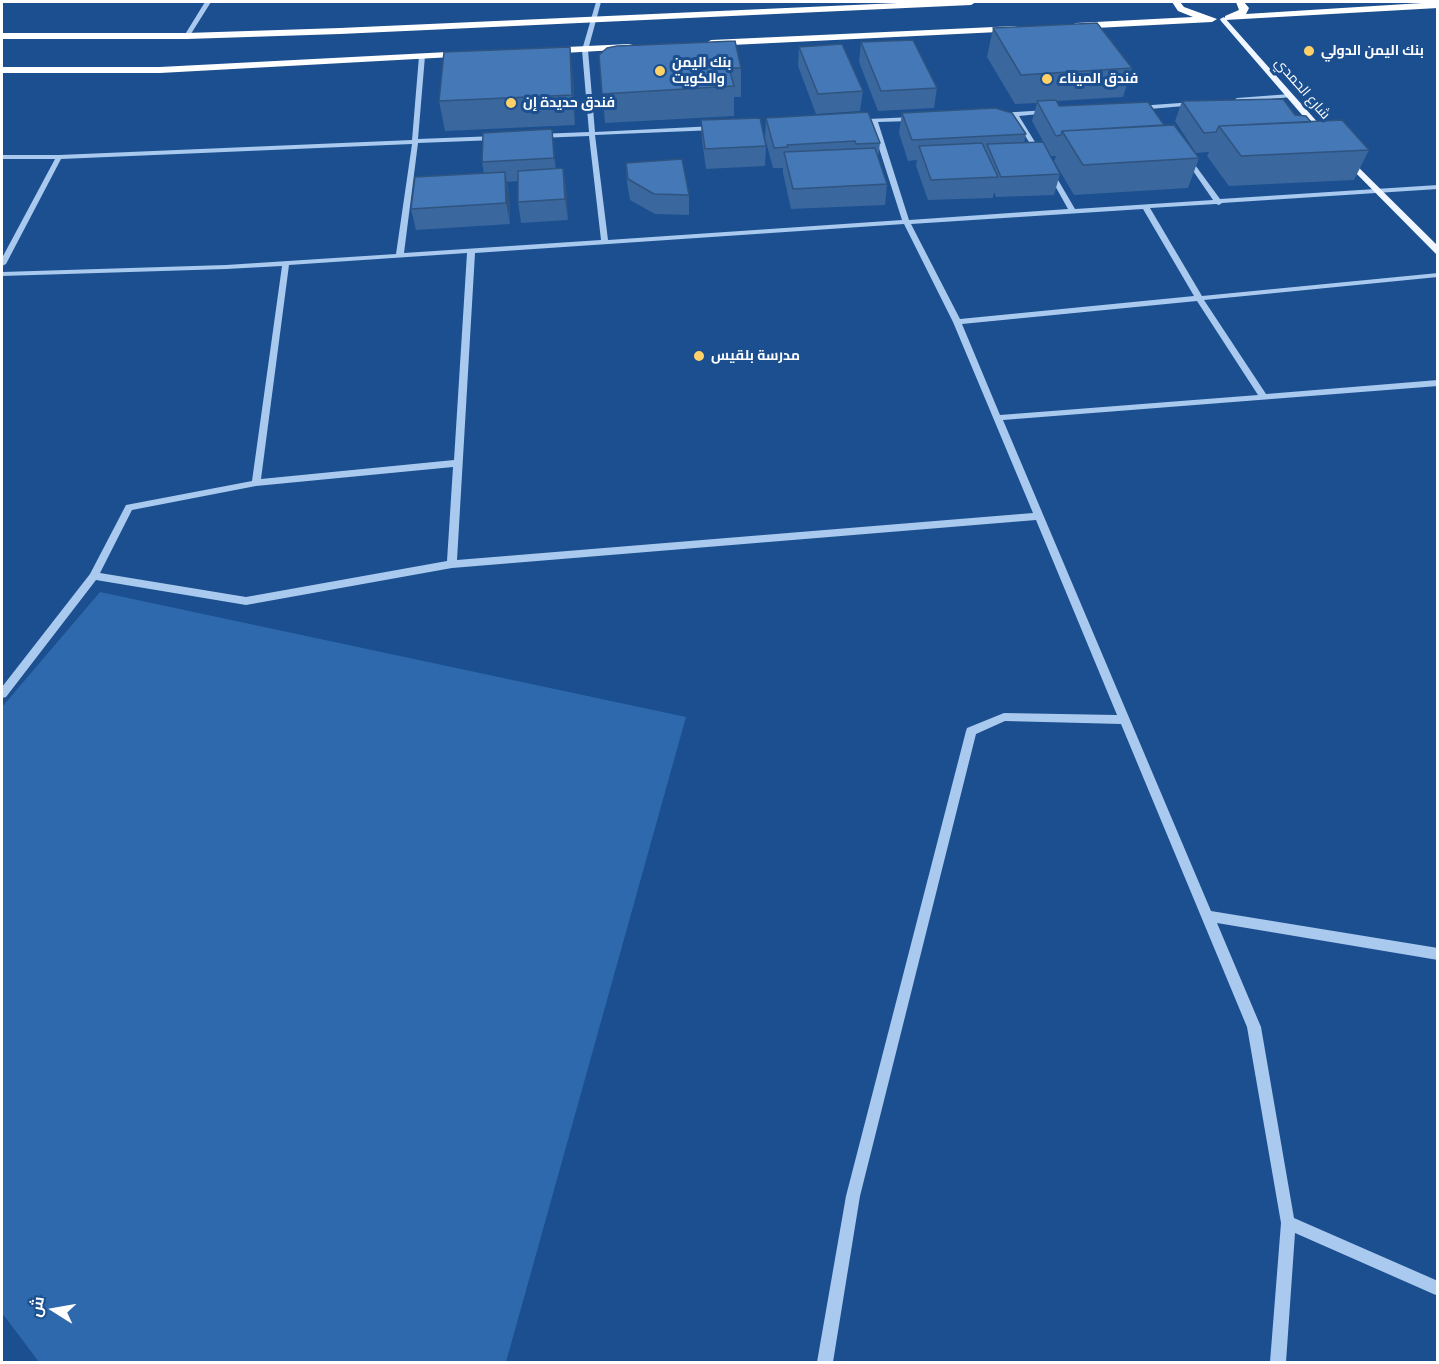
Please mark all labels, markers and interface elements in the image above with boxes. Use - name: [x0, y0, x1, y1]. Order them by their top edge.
- place label: بنك اليمن الدولي: [1321, 43, 1424, 59]
- marker: بنك اليمن الدولي: [1302, 44, 1316, 58]
- place label: بنك اليمن والكويت: [672, 55, 731, 88]
- street label: شارع الحمدي: [1271, 55, 1333, 123]
- marker: بنك اليمن والكويت: [653, 64, 667, 78]
- place label: فندق الميناء: [1059, 71, 1138, 87]
- marker: فندق الميناء: [1040, 72, 1054, 86]
- place label: فندق حديدة إن: [523, 95, 615, 111]
- marker: فندق حديدة إن: [504, 96, 518, 110]
- place label: مدرسة بلقيس: [711, 348, 800, 364]
- marker: مدرسة بلقيس: [692, 349, 706, 363]
- north arrow: [24, 1280, 84, 1340]
- text: ش: [24, 1294, 49, 1319]

